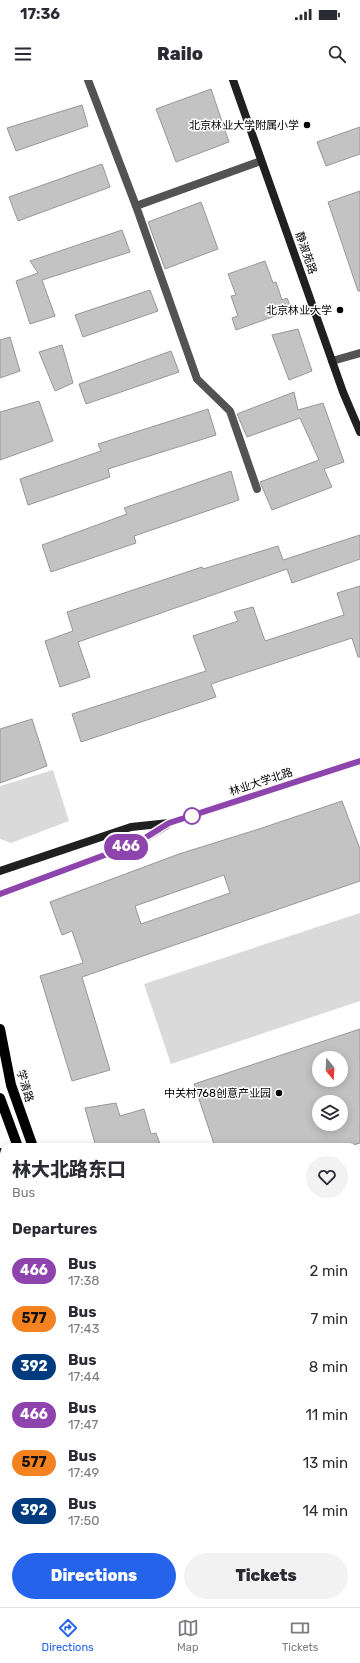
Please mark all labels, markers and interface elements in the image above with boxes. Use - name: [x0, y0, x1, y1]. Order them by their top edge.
- text: 17:36: [20, 5, 60, 23]
- icon: menu: [12, 43, 34, 65]
- text: Railo: [157, 43, 203, 65]
- icon: search: [326, 43, 348, 65]
- place label: 北京林业大学附属小学: [189, 119, 299, 132]
- marker: 北京林业大学附属小学: [302, 120, 312, 130]
- street label: 静淑苑路: [293, 230, 319, 276]
- place label: 北京林业大学: [266, 304, 332, 317]
- marker: 北京林业大学: [335, 305, 345, 315]
- street label: 林业大学北路: [228, 766, 294, 798]
- unlabelled marker: [183, 807, 201, 825]
- line badge: 466: [103, 834, 149, 860]
- text: 466: [112, 838, 140, 855]
- north arrow: [312, 1051, 348, 1087]
- map controls: [312, 1051, 348, 1131]
- street label: 学清路: [14, 1068, 36, 1104]
- place label: 中关村768创意产业园: [164, 1087, 271, 1100]
- marker: 中关村768创意产业园: [274, 1088, 284, 1098]
- button: layers: [312, 1095, 348, 1131]
- button: heart: [306, 1156, 348, 1198]
- text: 林大北路东口: [12, 1158, 126, 1181]
- text: Bus: [12, 1185, 35, 1200]
- text: Departures: [12, 1220, 97, 1238]
- text: Bus: [68, 1255, 96, 1273]
- text: 466: [20, 1262, 48, 1279]
- text: 2 min: [309, 1262, 348, 1280]
- text: 17:38: [68, 1273, 100, 1288]
- text: Bus: [68, 1303, 96, 1321]
- text: 577: [21, 1310, 47, 1327]
- text: 7 min: [311, 1310, 348, 1328]
- text: 17:43: [68, 1321, 99, 1336]
- text: Bus: [68, 1351, 96, 1369]
- text: 392: [20, 1358, 48, 1375]
- text: 8 min: [309, 1358, 348, 1376]
- text: 17:44: [68, 1369, 100, 1384]
- text: Bus: [68, 1399, 96, 1417]
- text: 466: [20, 1406, 48, 1423]
- text: 11 min: [305, 1406, 348, 1424]
- text: 17:47: [68, 1417, 98, 1432]
- text: Bus: [68, 1447, 96, 1465]
- text: 577: [21, 1454, 47, 1471]
- text: 13 min: [303, 1454, 348, 1472]
- text: 17:49: [68, 1465, 99, 1480]
- text: Bus: [68, 1495, 96, 1513]
- text: 392: [20, 1502, 48, 1519]
- text: 14 min: [303, 1502, 348, 1520]
- text: 17:50: [68, 1513, 100, 1528]
- button: Directions: [12, 1553, 176, 1599]
- button: Tickets: [184, 1553, 348, 1599]
- tab: Directions: [42, 1617, 94, 1654]
- tab: Map: [177, 1617, 199, 1654]
- tab: Tickets: [282, 1617, 318, 1654]

